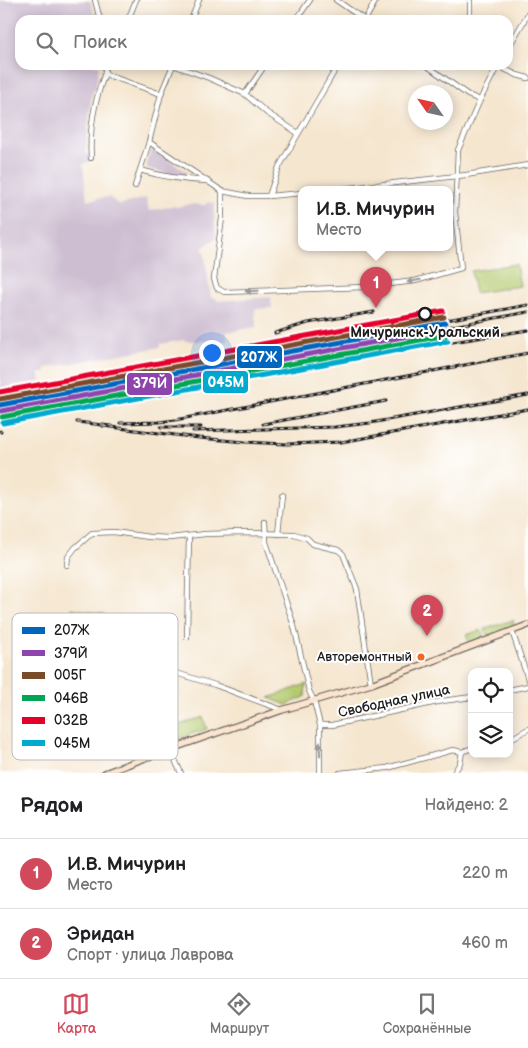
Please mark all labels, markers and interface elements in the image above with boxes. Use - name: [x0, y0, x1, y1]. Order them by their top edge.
- search box: [15, 15, 513, 70]
- icon: search: [33, 29, 61, 57]
- text: Поиск: [73, 31, 127, 54]
- north arrow: [408, 85, 453, 130]
- popup: [298, 186, 453, 251]
- text: И.В. Мичурин: [316, 198, 435, 221]
- text: Место: [316, 221, 362, 240]
- pin: 1: [360, 267, 392, 308]
- one-way arrow: [407, 277, 422, 285]
- one-way arrow: [244, 288, 260, 296]
- marker: Мичуринск-Уральский: [418, 307, 432, 321]
- place label: Мичуринск-Уральский: [350, 324, 500, 341]
- your location: [199, 340, 225, 366]
- line badge: 207Ж: [236, 345, 283, 369]
- text: 207Ж: [240, 349, 278, 366]
- line badge: 045М: [202, 370, 249, 394]
- line badge: 379Й: [126, 372, 173, 396]
- text: 379Й: [133, 373, 167, 392]
- text: 045М: [208, 374, 244, 391]
- pin: 2: [411, 595, 443, 636]
- legend: [12, 613, 178, 760]
- text: 207Ж: [54, 622, 90, 639]
- text: 379Й: [54, 645, 88, 662]
- place label: Авторемонтный: [316, 649, 412, 665]
- marker: Авторемонтный: [416, 652, 426, 662]
- text: 005Г: [54, 667, 86, 684]
- map controls: [468, 668, 513, 758]
- button: locate: [468, 668, 513, 713]
- street label: Свободная улица: [337, 681, 452, 721]
- text: 046В: [54, 690, 88, 707]
- text: 032В: [54, 712, 88, 729]
- button: layers: [468, 713, 513, 758]
- text: 045М: [54, 735, 91, 752]
- one-way arrow: [316, 741, 324, 757]
- text: Рядом: [20, 793, 83, 818]
- text: Найдено: 2: [424, 796, 508, 815]
- text: И.В. Мичурин: [67, 853, 186, 876]
- text: 1: [33, 864, 39, 883]
- text: 220 m: [462, 864, 508, 883]
- text: Место: [67, 876, 113, 895]
- text: Эридан: [67, 923, 135, 946]
- text: 2: [31, 934, 41, 953]
- text: 460 m: [462, 934, 508, 953]
- text: Спорт · улица Лаврова: [67, 946, 234, 965]
- tab: Карта: [57, 990, 96, 1037]
- tab: Маршрут: [210, 990, 269, 1037]
- tab: Сохранённые: [383, 990, 471, 1037]

